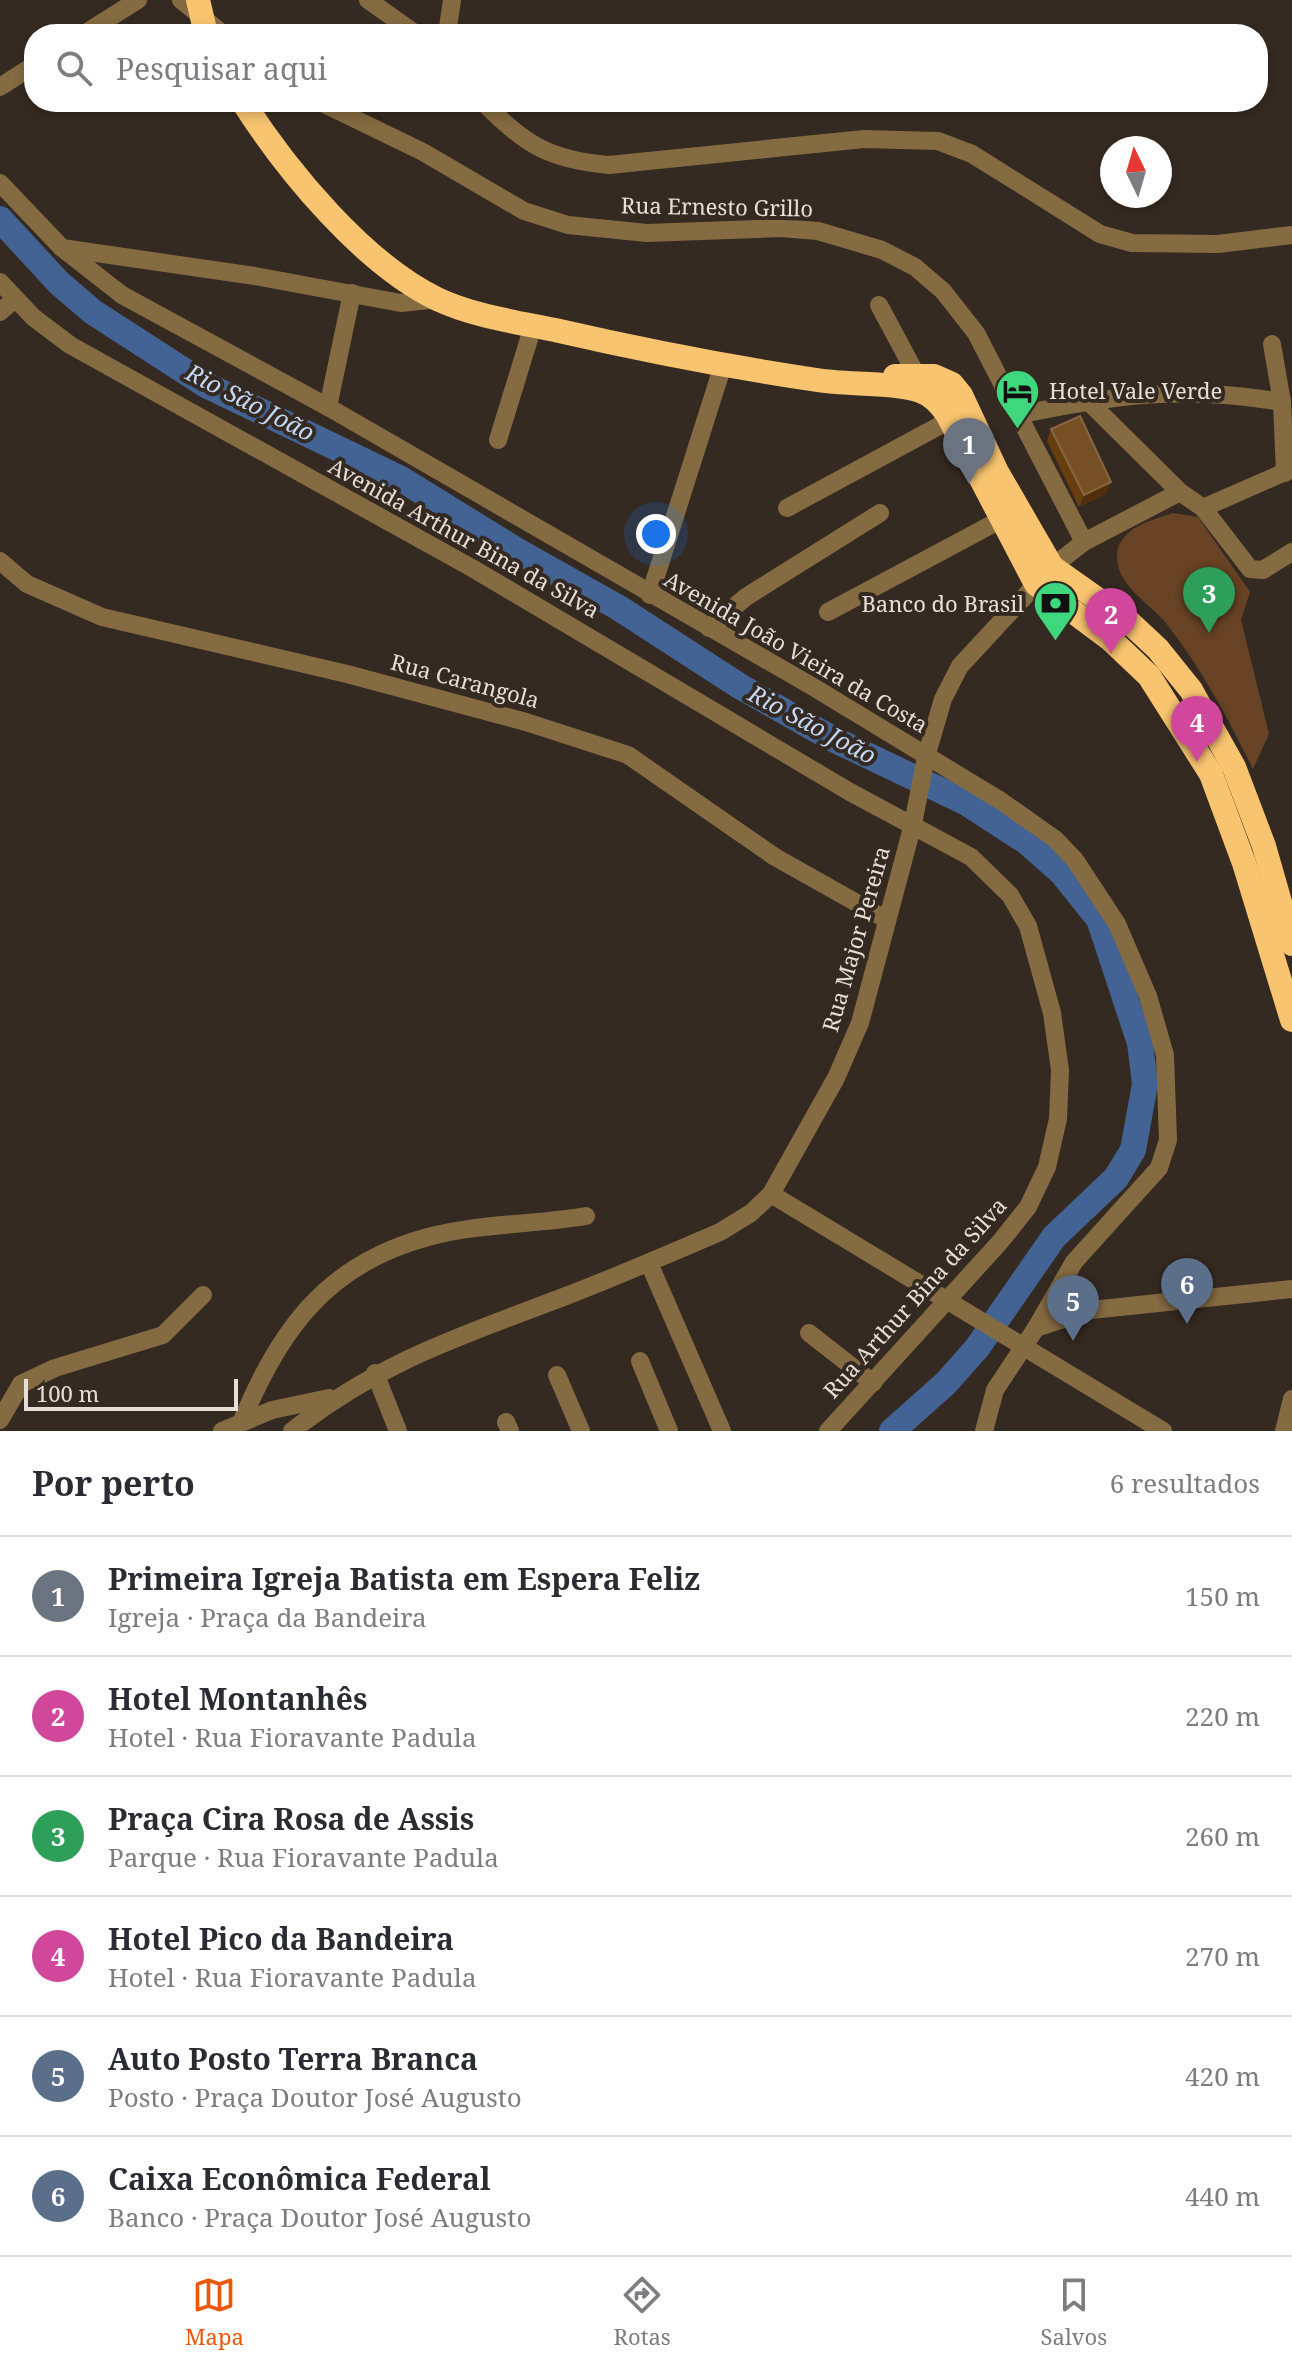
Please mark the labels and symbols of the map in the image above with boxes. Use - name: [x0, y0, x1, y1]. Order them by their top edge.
- north arrow: [1100, 136, 1172, 208]
- street label: Rua Ernesto Grillo: [621, 189, 813, 223]
- water label: Rio São João: [180, 355, 321, 448]
- hotel icon: Hotel Vale Verde: [994, 367, 1042, 430]
- place label: Hotel Vale Verde: [1049, 375, 1222, 405]
- pin: 1: [943, 418, 995, 484]
- street label: Avenida Arthur Bina da Silva: [324, 450, 605, 624]
- your location: [636, 514, 676, 554]
- street label: Avenida João Vieira da Costa: [659, 563, 934, 739]
- pin: 3: [1183, 567, 1235, 633]
- bank icon: Banco do Brasil: [1031, 580, 1079, 643]
- place label: Banco do Brasil: [861, 588, 1024, 618]
- pin: 2: [1085, 588, 1137, 654]
- street label: Rua Carangola: [388, 646, 543, 714]
- water label: Rio São João: [742, 676, 882, 771]
- pin: 4: [1171, 696, 1223, 762]
- street label: Rua Major Pereira: [814, 843, 896, 1035]
- street label: Rua Arthur Bina da Silva: [816, 1191, 1013, 1404]
- pin: 6: [1161, 1258, 1213, 1324]
- pin: 5: [1047, 1275, 1099, 1341]
- scale bar: [24, 1375, 238, 1411]

